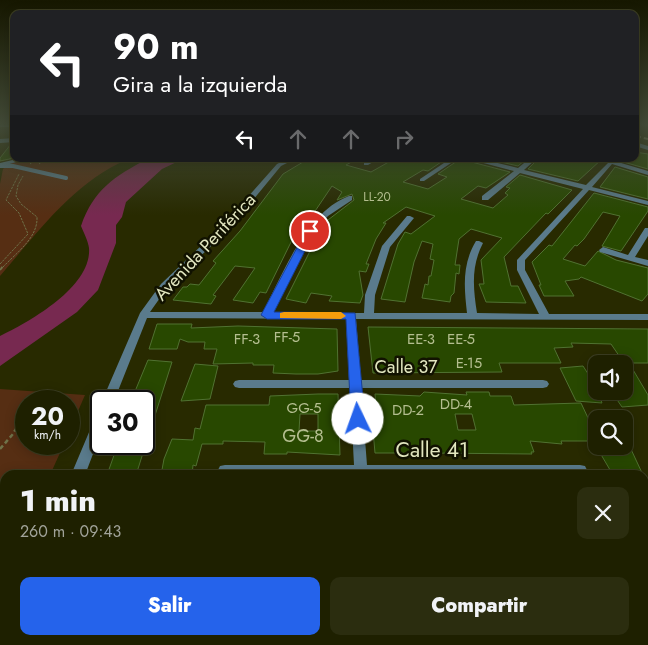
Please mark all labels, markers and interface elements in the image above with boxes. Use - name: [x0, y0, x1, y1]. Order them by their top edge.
- text: 90 m: [113, 22, 199, 72]
- icon: left: [30, 30, 95, 95]
- text: Gira a la izquierda: [113, 68, 287, 100]
- icon: left: [231, 125, 259, 153]
- icon: ahead: [284, 125, 312, 153]
- icon: ahead: [337, 125, 365, 153]
- icon: right: [390, 125, 418, 153]
- street label: Avenida Periférica: [148, 188, 262, 306]
- house number: LL-20: [363, 188, 391, 206]
- pin: [289, 210, 331, 252]
- icon: arrive: [296, 217, 324, 245]
- house number: FF-5: [274, 326, 300, 348]
- house number: FF-3: [234, 328, 260, 350]
- house number: EE-3: [407, 328, 435, 350]
- house number: EE-5: [447, 328, 475, 350]
- house number: E-15: [456, 352, 482, 374]
- street label: Calle 37: [375, 354, 438, 380]
- map controls: [588, 355, 633, 455]
- button: sound: [588, 355, 633, 400]
- speed limit sign: 30: [90, 390, 155, 455]
- position arrow: [331, 392, 383, 444]
- house number: DD-4: [440, 393, 472, 415]
- house number: GG-5: [287, 397, 321, 419]
- text: 20: [31, 398, 64, 434]
- house number: DD-2: [392, 399, 424, 421]
- button: search: [588, 410, 633, 455]
- house number: GG-8: [282, 423, 324, 449]
- text: km/h: [34, 426, 61, 444]
- street label: Calle 41: [396, 435, 468, 465]
- text: 1 min: [20, 479, 96, 522]
- button: close: [577, 487, 629, 539]
- text: 260 m · 09:43: [20, 520, 121, 543]
- button: Salir: [20, 577, 320, 635]
- button: Compartir: [330, 577, 629, 635]

